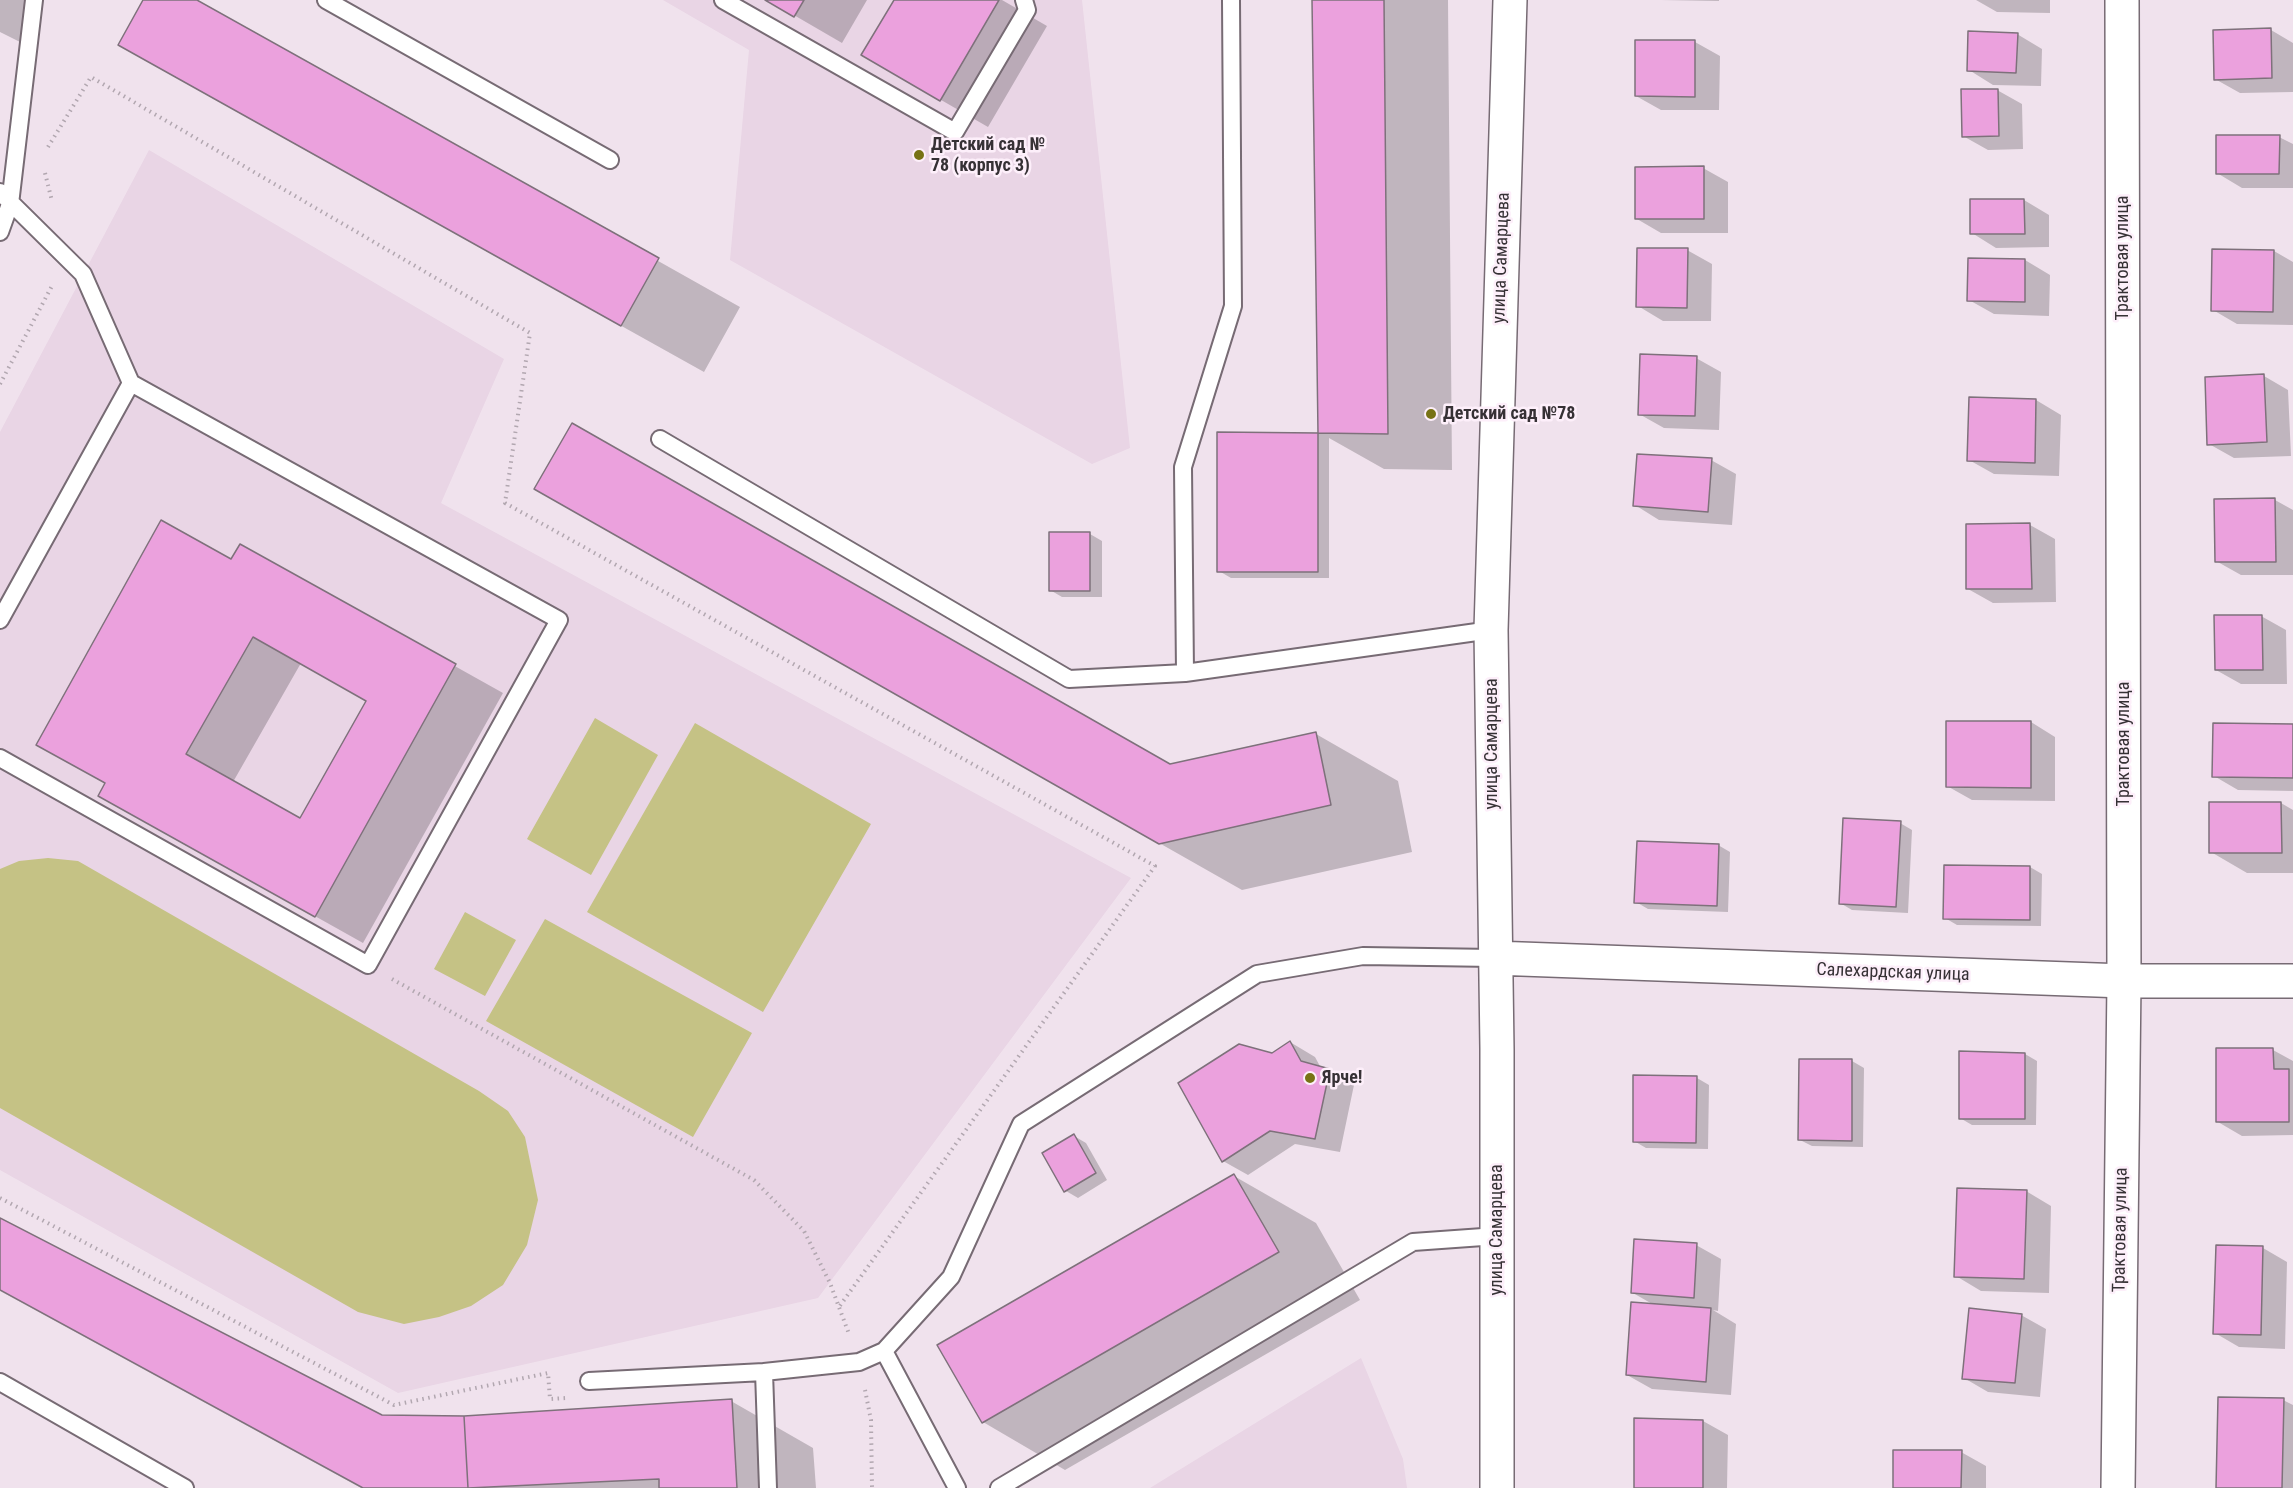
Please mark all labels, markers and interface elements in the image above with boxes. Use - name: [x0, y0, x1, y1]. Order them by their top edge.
- place label: Детский сад № 78 (корпус 3): [931, 134, 1045, 176]
- marker: Детский сад № 78 (корпус 3): [912, 148, 926, 162]
- street label: улица Самарцева: [1489, 192, 1515, 324]
- street label: Трактовая улица: [2112, 196, 2134, 320]
- place label: Детский сад №78: [1443, 403, 1575, 425]
- marker: Детский сад №78: [1424, 407, 1438, 421]
- street label: улица Самарцева: [1481, 678, 1503, 810]
- street label: Трактовая улица: [2113, 682, 2135, 806]
- street label: Салехардская улица: [1816, 960, 1970, 986]
- place label: Ярче!: [1322, 1067, 1362, 1089]
- marker: Ярче!: [1303, 1071, 1317, 1085]
- street label: улица Самарцева: [1486, 1164, 1508, 1296]
- street label: Трактовая улица: [2109, 1167, 2133, 1293]

